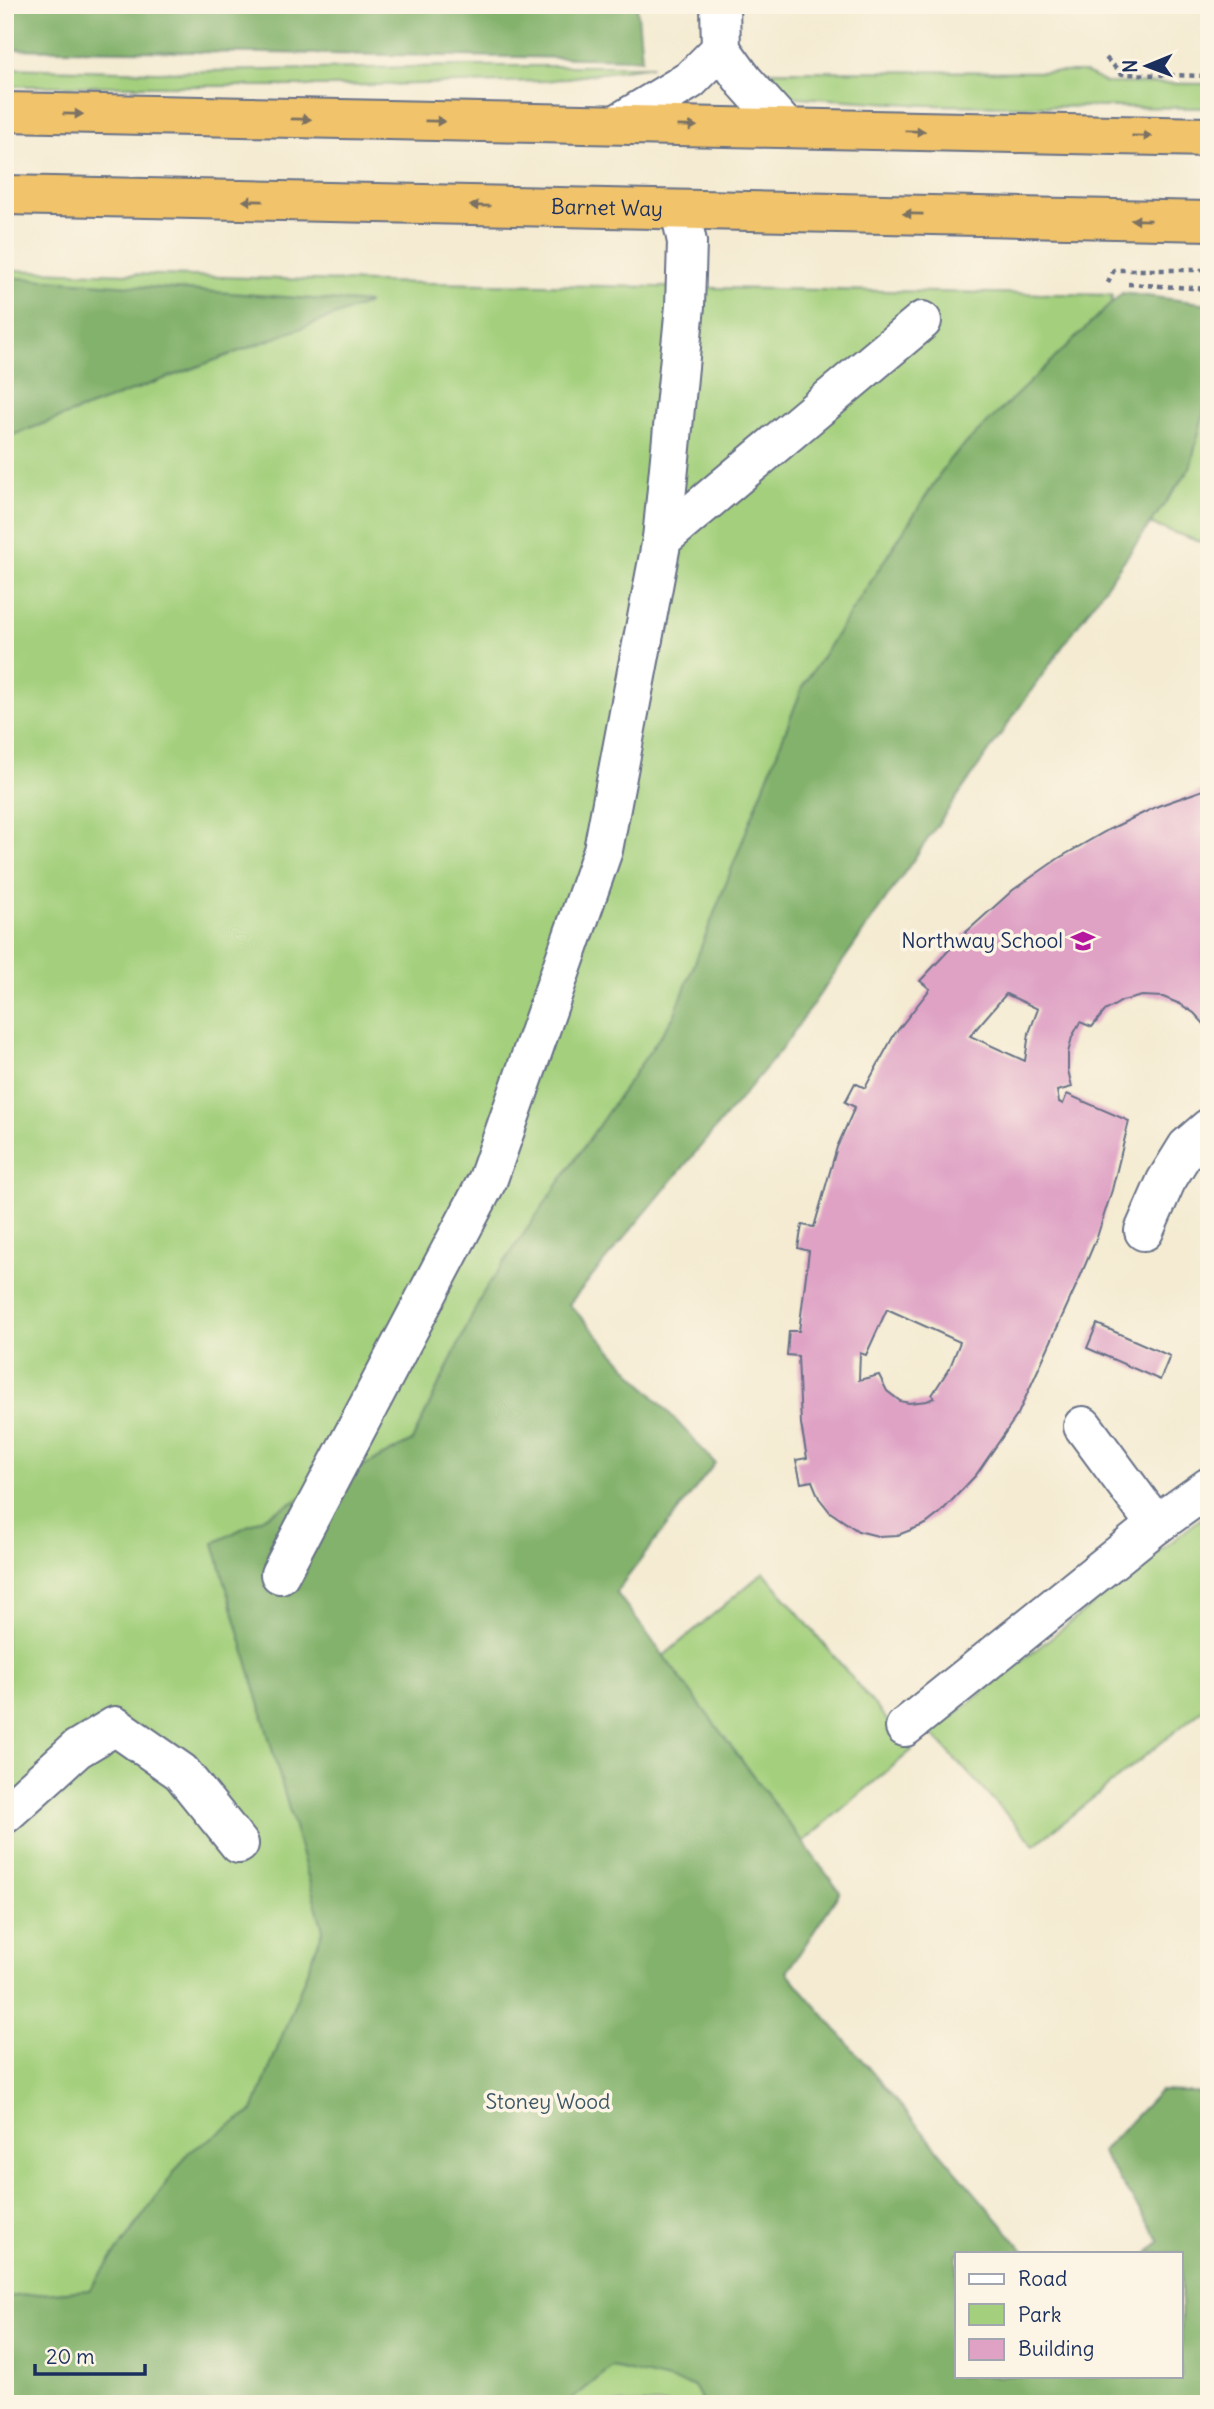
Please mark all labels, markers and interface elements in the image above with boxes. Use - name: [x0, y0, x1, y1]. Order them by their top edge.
- north arrow: [1112, 32, 1182, 102]
- text: N: [1118, 60, 1142, 73]
- one-way arrow: [63, 108, 85, 120]
- one-way arrow: [290, 113, 312, 124]
- one-way arrow: [424, 115, 446, 127]
- one-way arrow: [676, 120, 698, 132]
- one-way arrow: [904, 125, 926, 137]
- one-way arrow: [1131, 130, 1153, 142]
- street label: Barnet Way: [551, 193, 663, 222]
- one-way arrow: [242, 195, 264, 207]
- one-way arrow: [469, 201, 491, 212]
- one-way arrow: [902, 209, 924, 220]
- one-way arrow: [1129, 214, 1151, 225]
- place label: Northway School: [901, 927, 1063, 954]
- school or university icon: Northway School: [1069, 927, 1097, 955]
- park label: Stoney Wood: [486, 2088, 610, 2115]
- legend: [955, 2252, 1182, 2378]
- text: Road: [1018, 2265, 1067, 2292]
- text: Park: [1018, 2301, 1061, 2328]
- scale bar: [35, 2332, 145, 2376]
- text: Building: [1018, 2335, 1094, 2362]
- text: 20 m: [46, 2343, 95, 2370]

